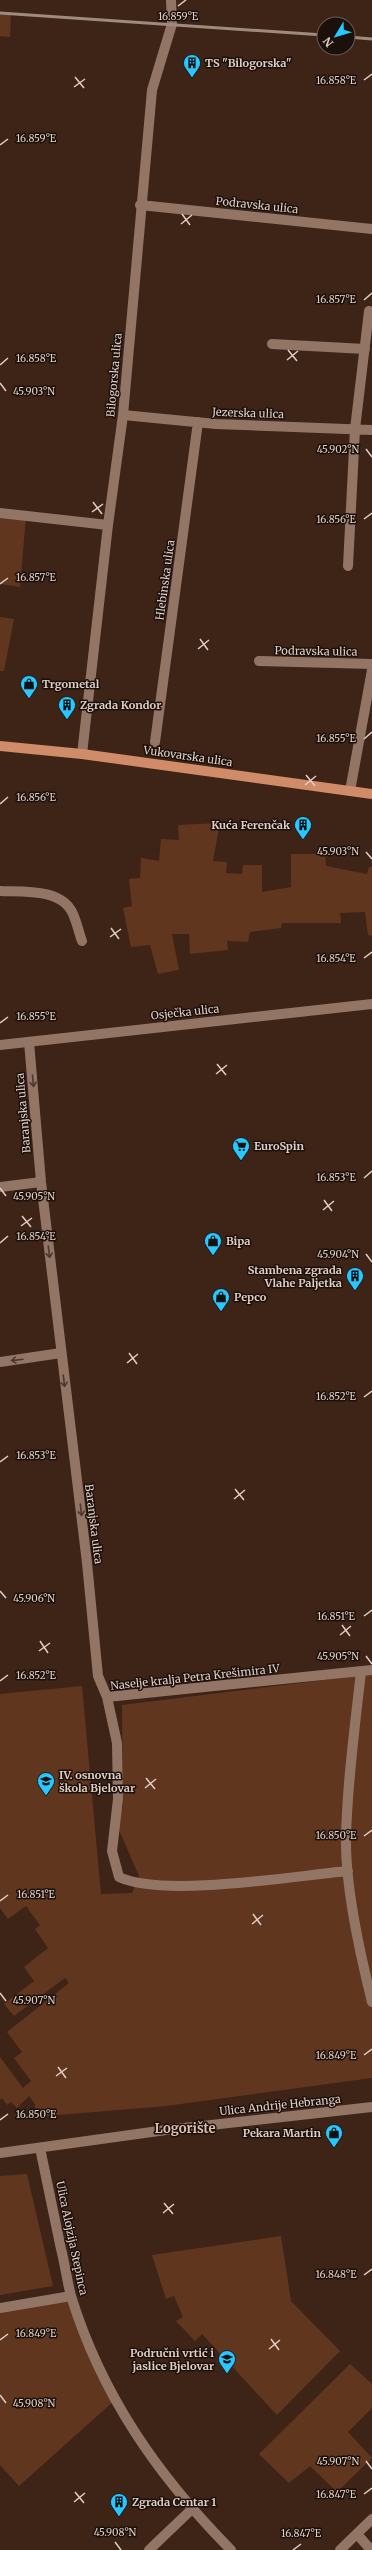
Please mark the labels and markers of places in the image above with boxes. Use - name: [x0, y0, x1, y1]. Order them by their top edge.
- building icon: TS "Bilogorska": [182, 53, 202, 78]
- place label: TS "Bilogorska": [205, 56, 292, 70]
- shop icon: Trgometal: [19, 674, 39, 699]
- place label: Trgometal: [42, 677, 100, 691]
- building icon: Zgrada Kondor: [57, 695, 77, 720]
- place label: Zgrada Kondor: [80, 698, 161, 712]
- building icon: Kuća Ferenčak: [293, 815, 313, 840]
- place label: Kuća Ferenčak: [211, 818, 291, 832]
- supermarket icon: EuroSpin: [231, 1136, 251, 1161]
- place label: EuroSpin: [254, 1139, 305, 1153]
- shop icon: Bipa: [203, 1231, 223, 1256]
- place label: Bipa: [226, 1234, 250, 1248]
- place label: Stambena zgrada Vlahe Paljetka: [248, 1263, 342, 1290]
- building icon: Stambena zgrada Vlahe Paljetka: [345, 1266, 365, 1291]
- shop icon: Pepco: [211, 1287, 231, 1312]
- place label: Pepco: [234, 1290, 267, 1304]
- place label: IV. osnovna škola Bjelovar: [59, 1768, 135, 1795]
- school or university icon: IV. osnovna škola Bjelovar: [36, 1771, 56, 1796]
- shop icon: Pekara Martin: [324, 2123, 344, 2148]
- place label: Pekara Martin: [243, 2126, 322, 2140]
- place label: Područni vrtić i jaslice Bjelovar: [130, 2346, 214, 2373]
- school or university icon: Područni vrtić i jaslice Bjelovar: [217, 2349, 237, 2374]
- building icon: Zgrada Centar 1: [109, 2492, 129, 2517]
- place label: Zgrada Centar 1: [132, 2495, 216, 2509]

